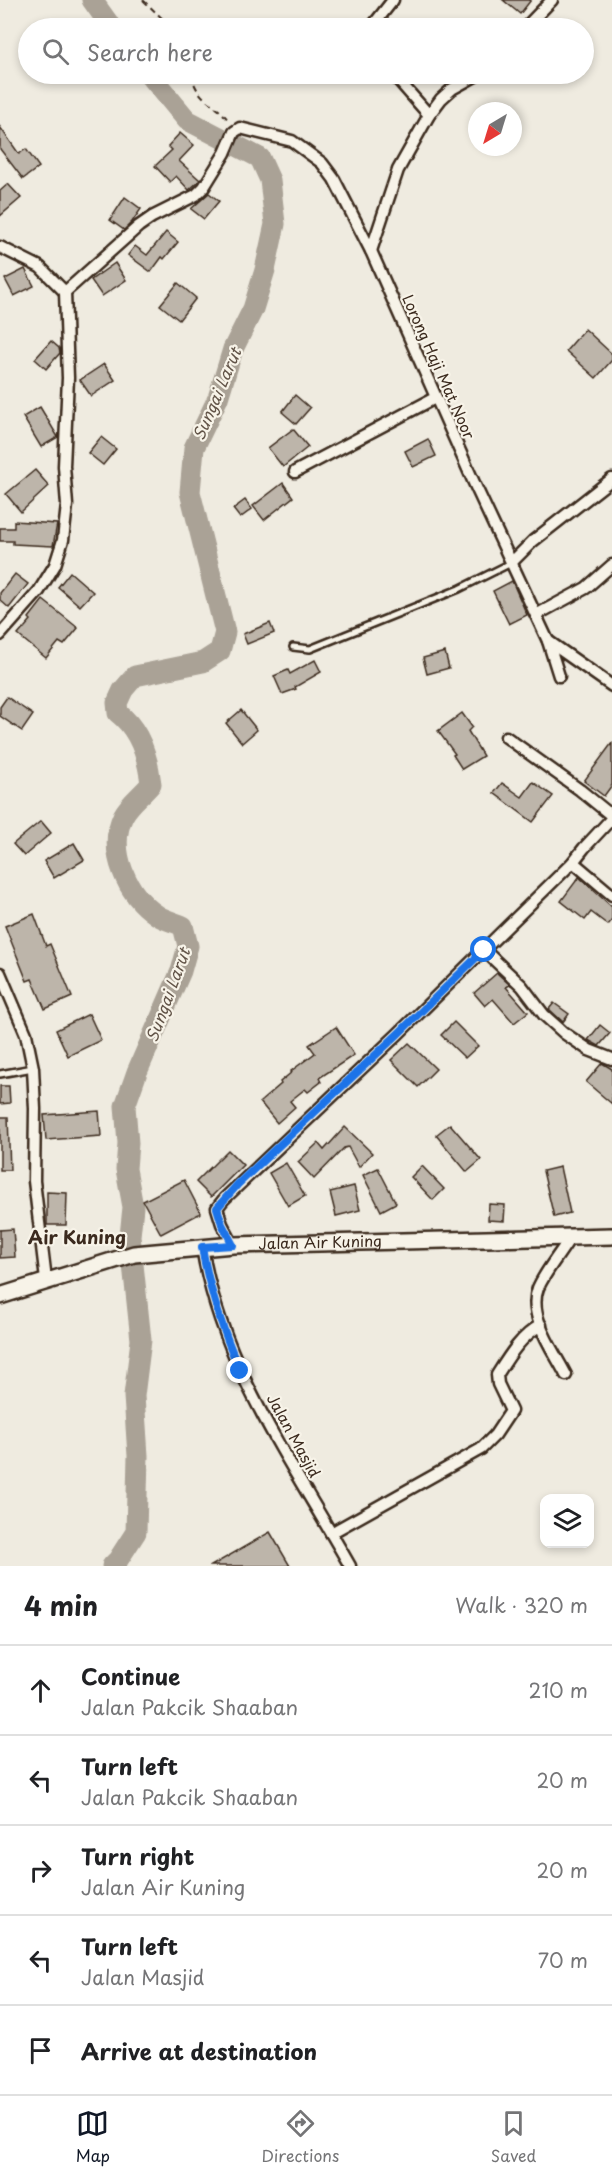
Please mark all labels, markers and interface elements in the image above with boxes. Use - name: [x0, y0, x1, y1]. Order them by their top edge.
- search box: [18, 18, 594, 84]
- icon: search: [39, 35, 72, 68]
- text: Search here: [87, 35, 213, 68]
- north arrow: [468, 102, 522, 156]
- street label: Lorong Haji Mat Noor: [397, 290, 482, 442]
- water label: Sungai Larut: [186, 341, 247, 444]
- route start: [470, 936, 496, 962]
- water label: Sungai Larut: [139, 942, 196, 1045]
- district label: Air Kuning: [28, 1223, 126, 1250]
- street label: Jalan Air Kuning: [258, 1228, 382, 1254]
- route end: [226, 1357, 252, 1383]
- street label: Jalan Masjid: [262, 1389, 327, 1482]
- map controls: [540, 1494, 594, 1548]
- button: layers: [540, 1494, 594, 1548]
- text: 4 min: [24, 1586, 98, 1625]
- text: Walk · 320 m: [455, 1590, 588, 1620]
- text: Continue: [81, 1659, 180, 1692]
- icon: ahead: [24, 1674, 57, 1707]
- text: 210 m: [529, 1675, 588, 1705]
- text: Jalan Pakcik Shaaban: [81, 1692, 298, 1722]
- text: Turn left: [81, 1749, 178, 1782]
- icon: left: [24, 1764, 57, 1797]
- text: 20 m: [536, 1765, 588, 1795]
- text: Jalan Pakcik Shaaban: [81, 1782, 298, 1812]
- text: Turn right: [81, 1839, 194, 1872]
- icon: right: [24, 1854, 57, 1887]
- text: 20 m: [536, 1855, 588, 1885]
- text: Jalan Air Kuning: [81, 1872, 245, 1902]
- text: Turn left: [81, 1929, 178, 1962]
- icon: left: [24, 1944, 57, 1977]
- text: 70 m: [538, 1945, 588, 1975]
- text: Jalan Masjid: [81, 1962, 205, 1992]
- icon: arrive: [24, 2034, 57, 2067]
- text: Arrive at destination: [81, 2034, 317, 2067]
- tab: Map: [76, 2107, 110, 2167]
- tab: Directions: [261, 2107, 339, 2167]
- tab: Saved: [491, 2107, 536, 2167]

